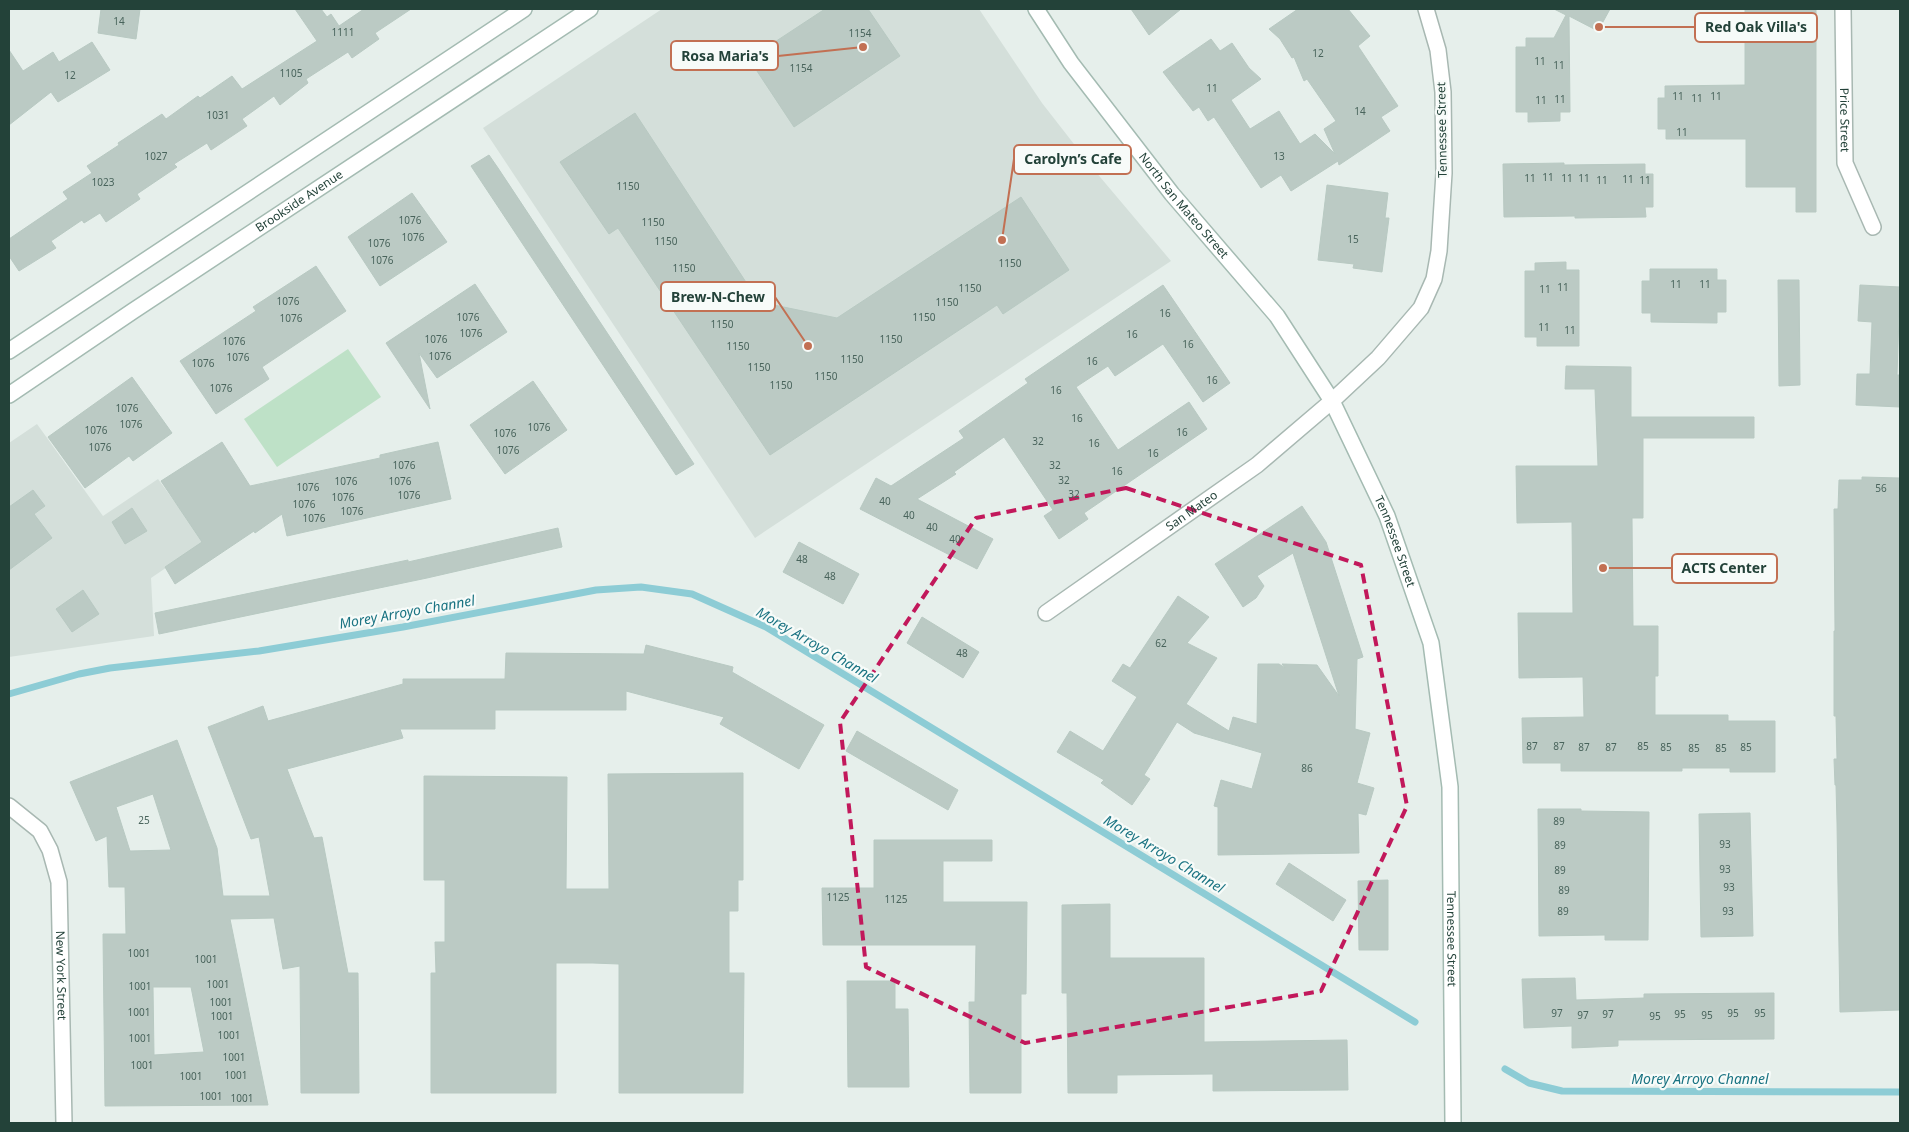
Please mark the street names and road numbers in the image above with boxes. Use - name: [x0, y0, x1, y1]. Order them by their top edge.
- street label: Tennessee Street: [1432, 81, 1451, 178]
- street label: Price Street: [1836, 88, 1854, 153]
- street label: North San Mateo Street: [1135, 149, 1233, 262]
- street label: Brookside Avenue: [252, 165, 346, 236]
- street label: San Mateo: [1162, 486, 1221, 535]
- street label: Tennessee Street: [1371, 493, 1420, 590]
- street label: Tennessee Street: [1443, 891, 1461, 988]
- street label: New York Street: [52, 930, 71, 1021]

